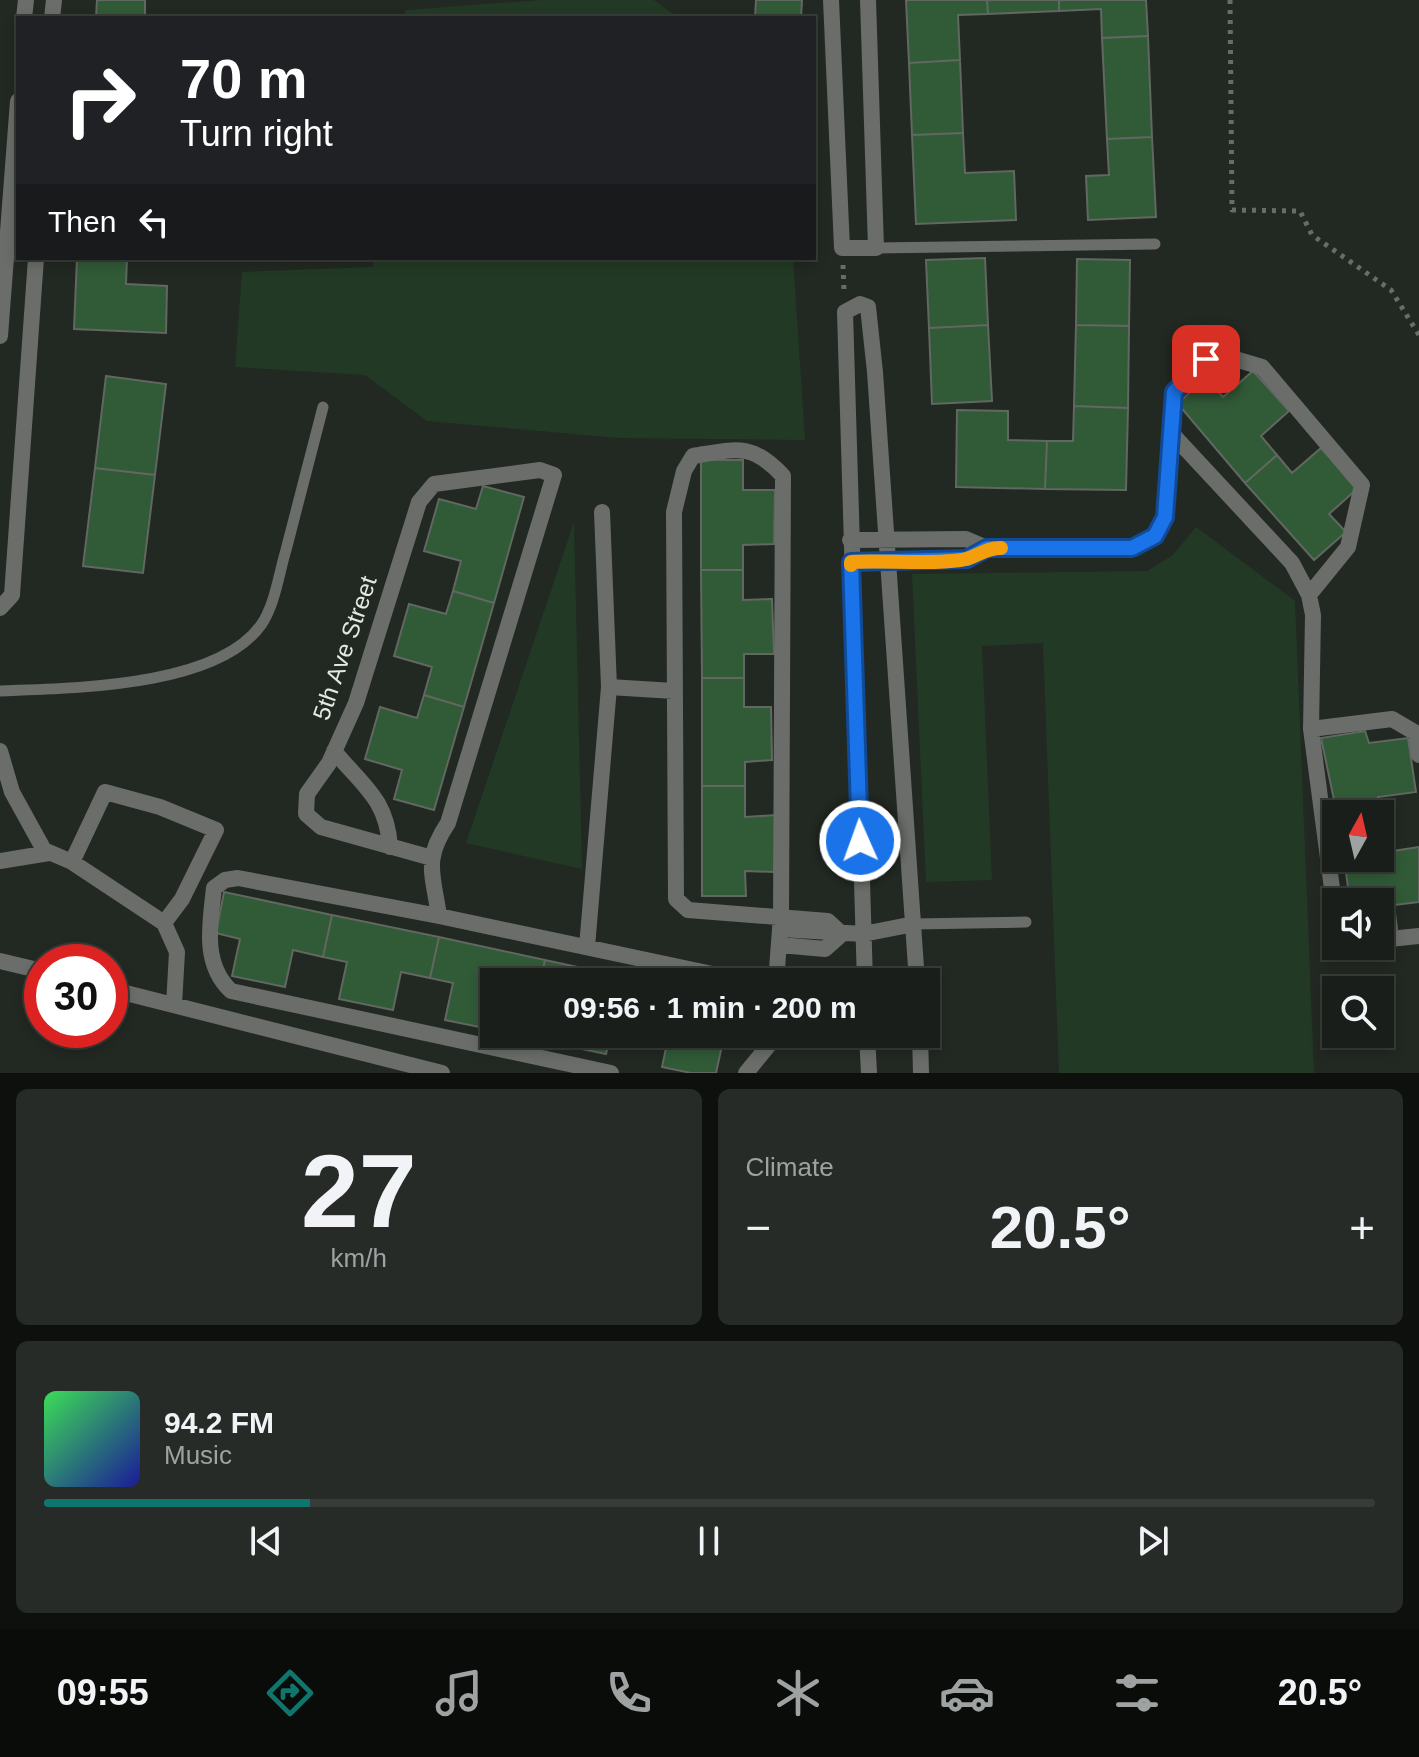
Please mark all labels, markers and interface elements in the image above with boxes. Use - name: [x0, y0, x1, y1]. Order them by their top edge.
- text: 70 m: [180, 47, 308, 110]
- icon: right: [48, 48, 152, 152]
- text: Turn right: [180, 113, 333, 154]
- icon: left: [132, 200, 176, 244]
- text: Then: [48, 205, 116, 238]
- pin: [1172, 325, 1240, 393]
- icon: arrive: [1184, 337, 1228, 381]
- street label: 5th Ave Street: [307, 572, 382, 723]
- position arrow: [818, 799, 902, 883]
- north arrow: [1322, 800, 1394, 872]
- map controls: [1322, 800, 1394, 1048]
- button: sound: [1322, 888, 1394, 960]
- speed limit sign: 30: [24, 944, 128, 1048]
- button: search: [1322, 976, 1394, 1048]
- text: 09:56 · 1 min · 200 m: [563, 991, 857, 1024]
- text: 27: [301, 1133, 417, 1249]
- text: Climate: [746, 1152, 834, 1182]
- text: 20.5°: [990, 1194, 1131, 1261]
- text: −: [746, 1203, 771, 1252]
- text: +: [1349, 1203, 1375, 1252]
- text: km/h: [331, 1243, 387, 1273]
- text: 94.2 FM: [164, 1406, 274, 1439]
- text: Music: [164, 1440, 232, 1470]
- icon: previous: [244, 1519, 288, 1563]
- icon: pause: [687, 1519, 731, 1563]
- icon: next: [1131, 1519, 1175, 1563]
- icon: directions: [262, 1665, 318, 1721]
- icon: music: [431, 1665, 487, 1721]
- icon: phone: [601, 1665, 657, 1721]
- icon: climate: [770, 1665, 826, 1721]
- icon: car: [939, 1665, 995, 1721]
- icon: filters: [1109, 1665, 1165, 1721]
- text: 09:55: [57, 1672, 149, 1713]
- text: 20.5°: [1278, 1672, 1362, 1713]

